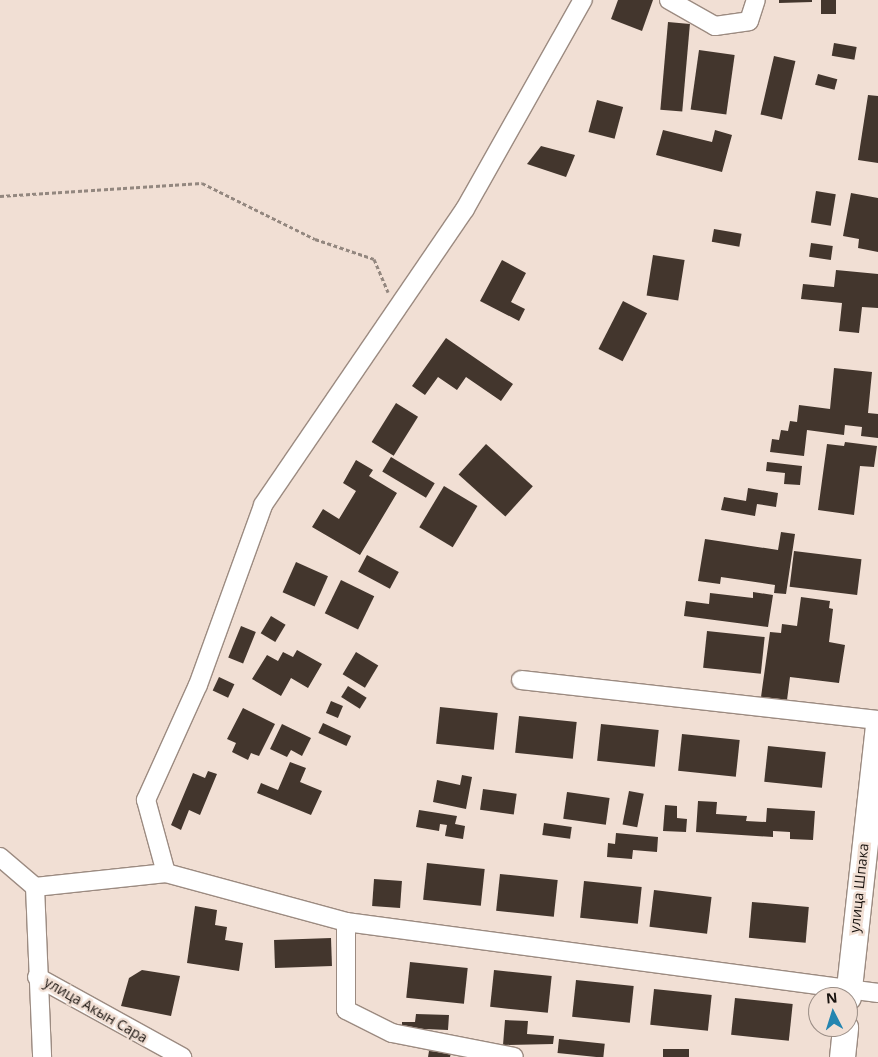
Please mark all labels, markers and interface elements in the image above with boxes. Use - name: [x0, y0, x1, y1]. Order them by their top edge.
- street label: улица Шпака: [846, 842, 872, 934]
- street label: улица Акын Сара: [41, 974, 151, 1046]
- north arrow: [808, 987, 858, 1037]
- text: N: [825, 988, 838, 1008]

